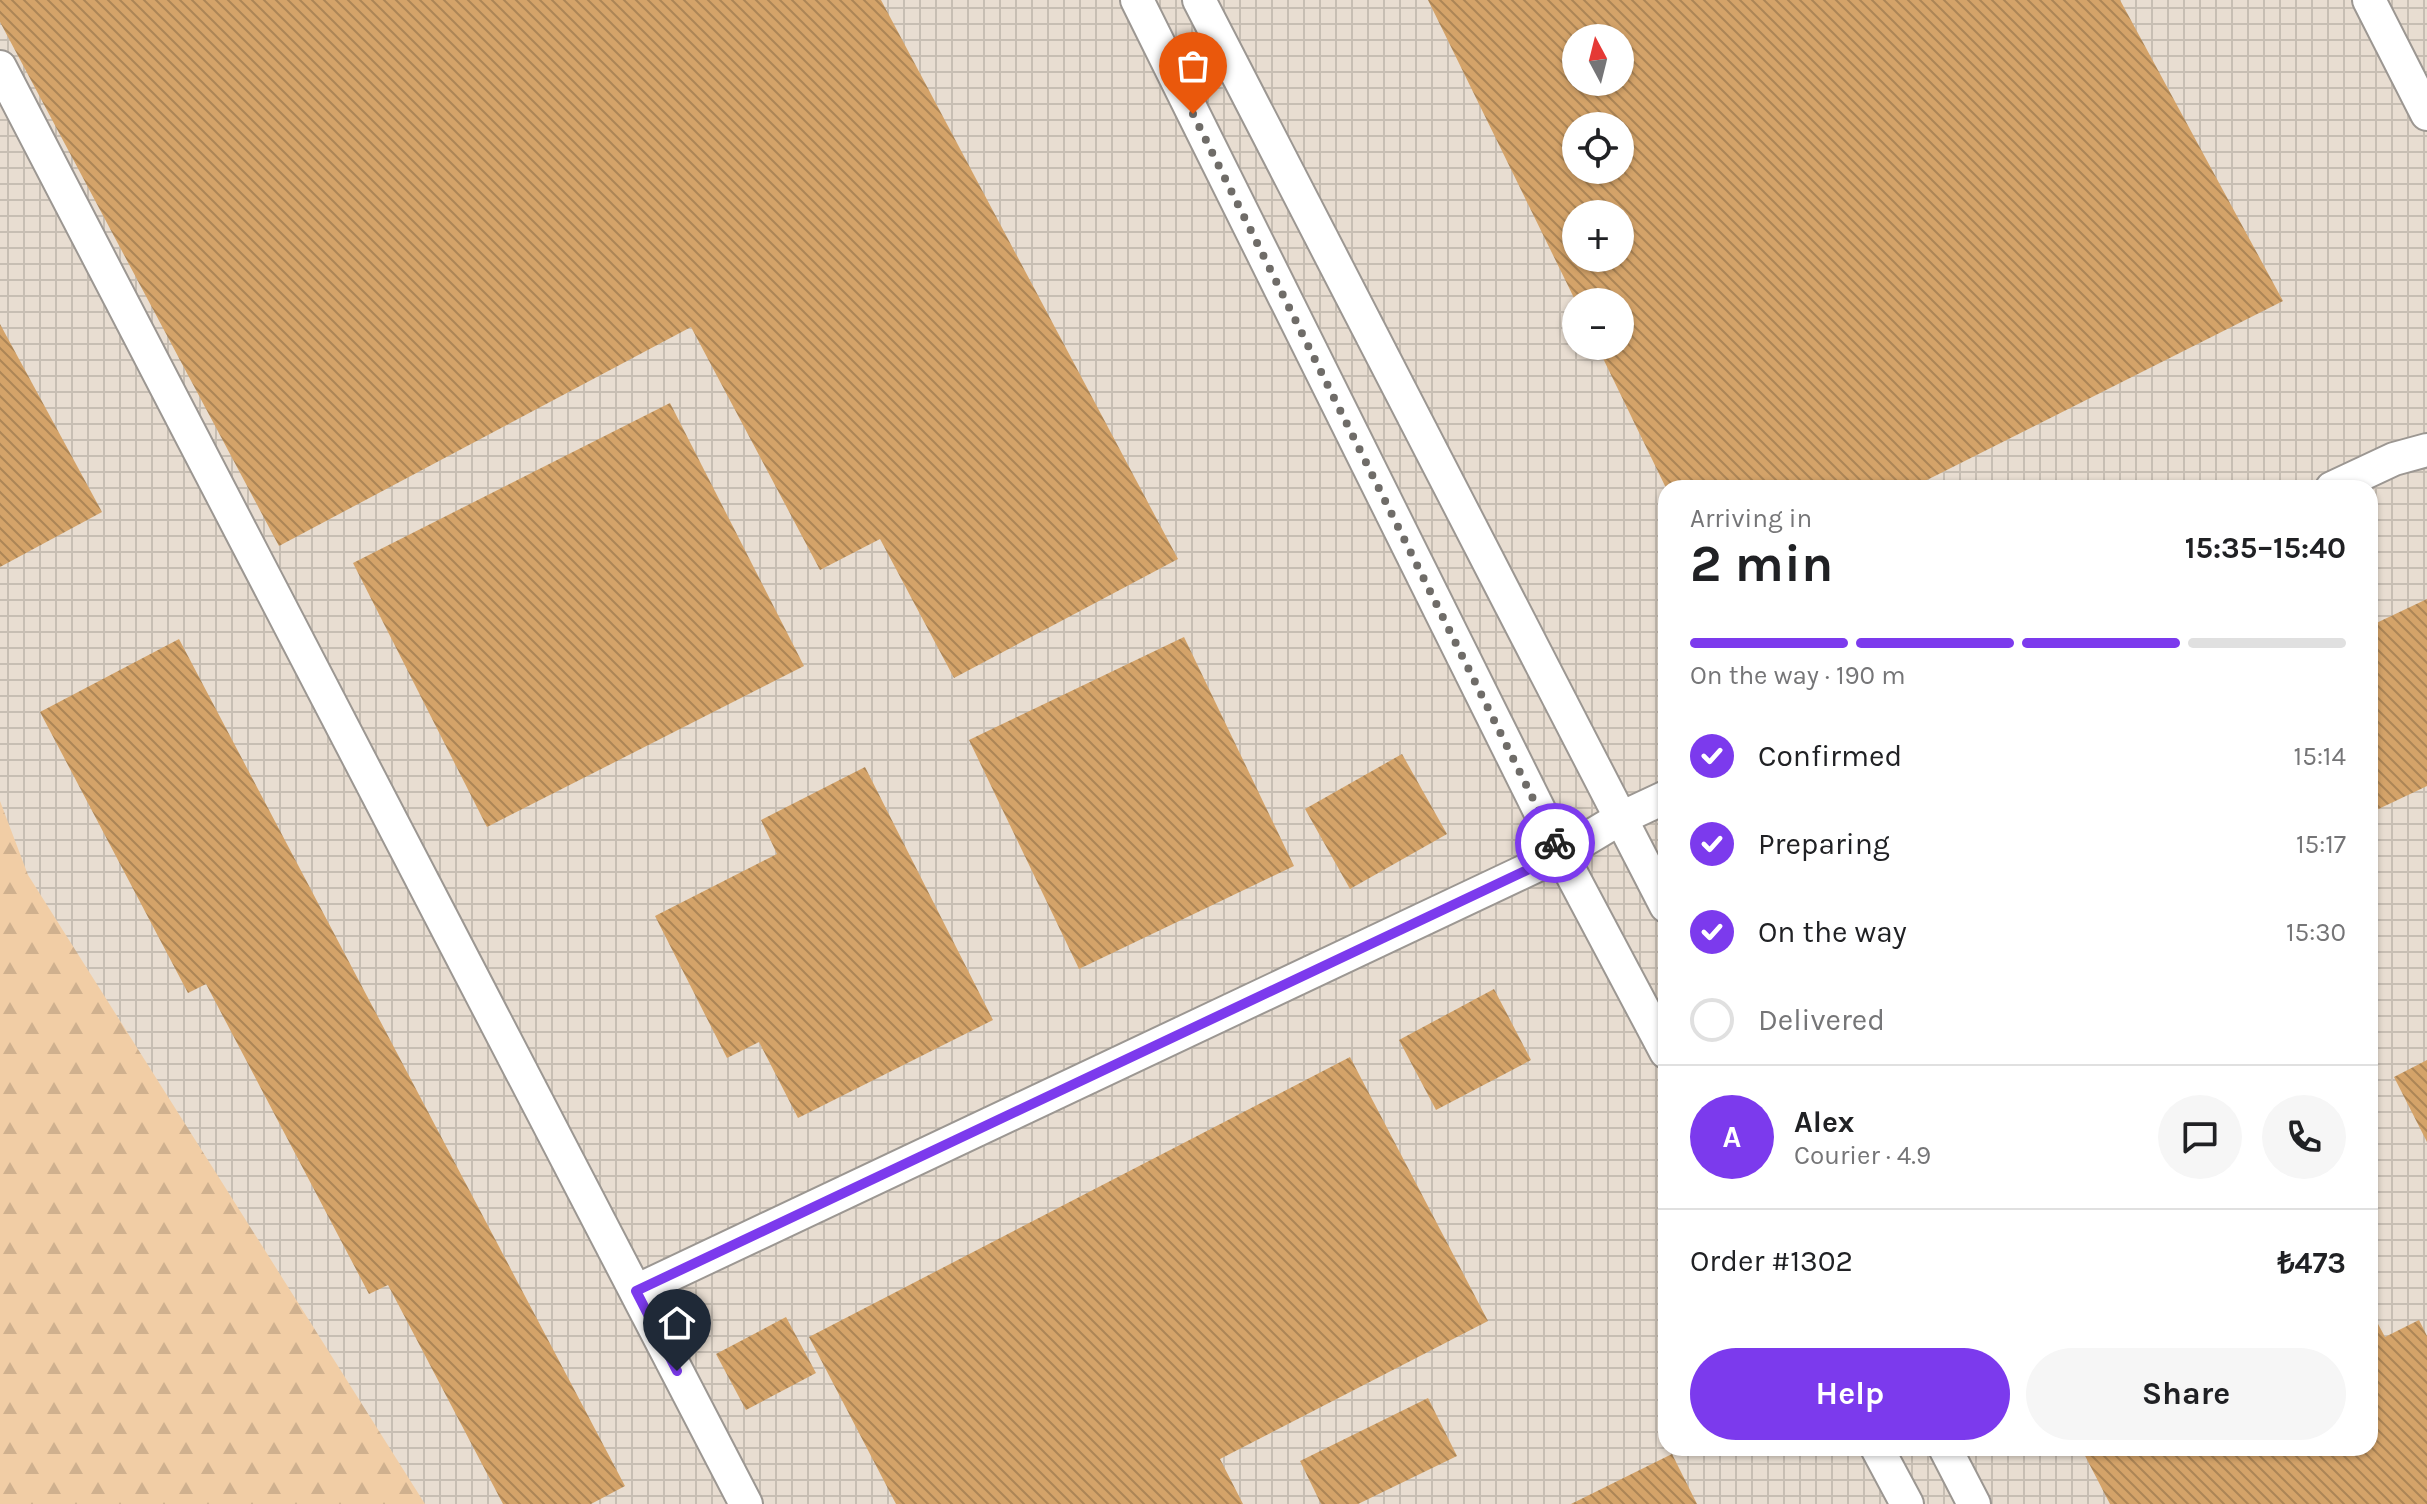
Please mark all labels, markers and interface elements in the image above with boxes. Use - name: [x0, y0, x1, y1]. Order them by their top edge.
- north arrow: [1562, 24, 1634, 96]
- map controls: [1562, 24, 1634, 360]
- pin: [1159, 32, 1227, 114]
- icon: bag: [1171, 44, 1215, 88]
- button: locate: [1562, 112, 1634, 184]
- button: +: [1562, 200, 1634, 272]
- button: −: [1562, 288, 1634, 360]
- text: Arriving in: [1690, 503, 1812, 534]
- text: 15:35–15:40: [2185, 530, 2346, 566]
- text: 2 min: [1690, 533, 1833, 594]
- text: On the way · 190 m: [1690, 660, 1906, 691]
- icon: check: [1690, 734, 1734, 778]
- text: Confirmed: [1758, 738, 1902, 774]
- text: 15:14: [2294, 741, 2346, 772]
- courier: [1515, 803, 1595, 883]
- icon: bike: [1533, 821, 1577, 865]
- icon: check: [1690, 822, 1734, 866]
- text: Preparing: [1758, 826, 1890, 862]
- text: 15:17: [2296, 829, 2346, 860]
- icon: check: [1690, 910, 1734, 954]
- text: On the way: [1758, 914, 1907, 950]
- text: 15:30: [2286, 917, 2346, 948]
- text: Delivered: [1758, 1002, 1885, 1038]
- button: chat: [2158, 1095, 2242, 1179]
- button: phone: [2262, 1095, 2346, 1179]
- text: Alex: [1794, 1104, 1854, 1140]
- text: A: [1723, 1119, 1741, 1155]
- text: Courier · 4.9: [1794, 1140, 1931, 1171]
- text: Order #1302: [1690, 1243, 1853, 1279]
- text: ₺473: [2277, 1245, 2346, 1281]
- pin: [643, 1289, 711, 1371]
- icon: home: [655, 1301, 699, 1345]
- button: Help: [1690, 1348, 2010, 1440]
- button: Share: [2026, 1348, 2346, 1440]

